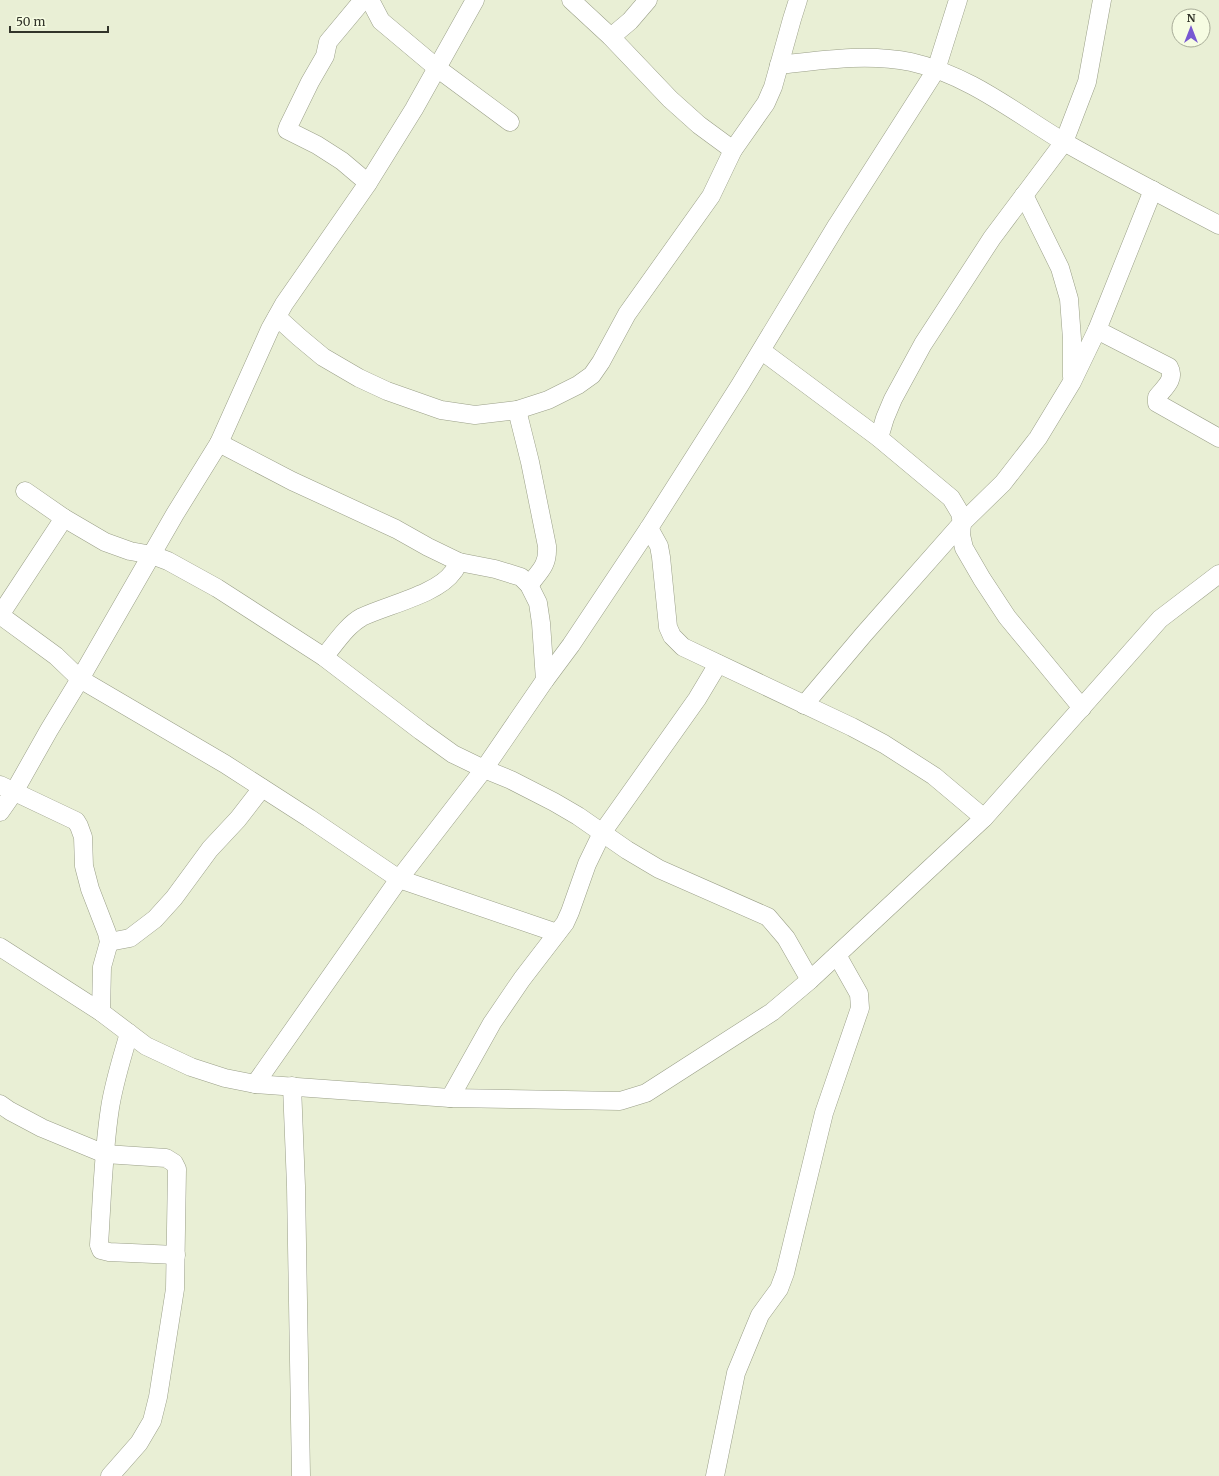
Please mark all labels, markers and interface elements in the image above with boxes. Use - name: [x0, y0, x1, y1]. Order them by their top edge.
- scale bar: [10, 8, 108, 34]
- north arrow: [1171, 8, 1211, 48]
- text: N: [1187, 11, 1196, 25]
- text: 50 m: [16, 14, 45, 29]

